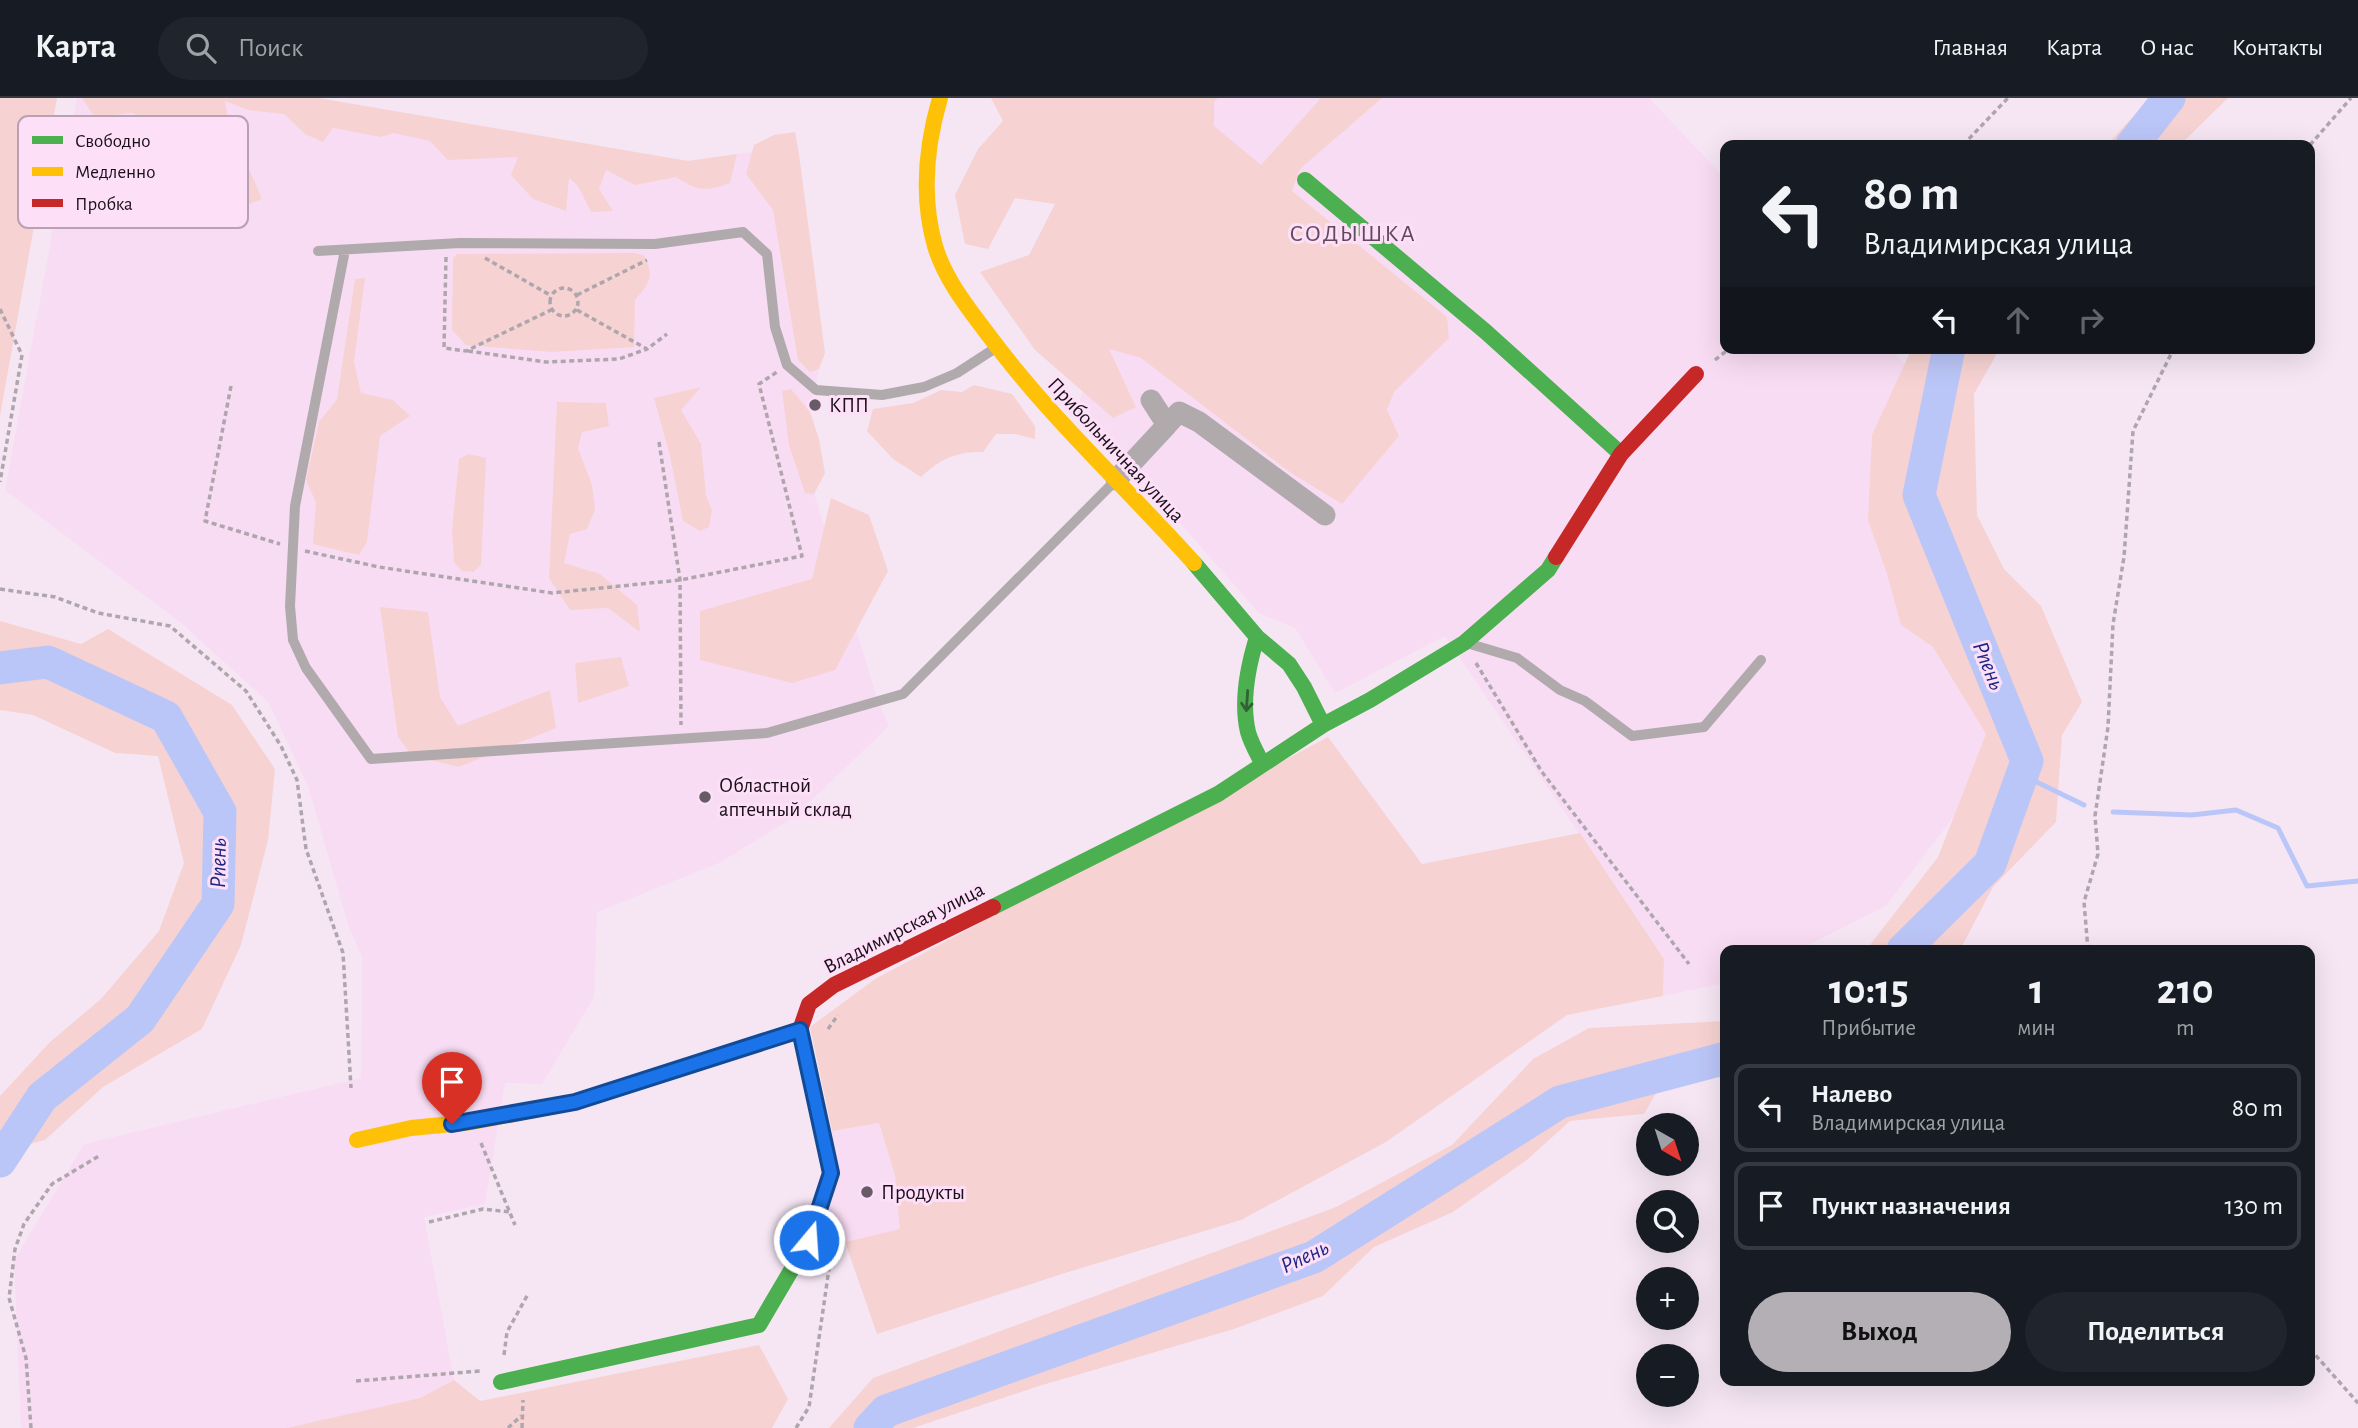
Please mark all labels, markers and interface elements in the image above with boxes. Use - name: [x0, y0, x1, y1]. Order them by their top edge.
- search box: [158, 17, 648, 80]
- icon: search: [182, 29, 220, 67]
- text: Карта: [35, 31, 116, 64]
- text: Поиск: [238, 35, 303, 61]
- text: Главная: [1933, 36, 2008, 60]
- text: Карта: [2046, 36, 2102, 60]
- text: О нас: [2140, 36, 2194, 60]
- text: Контакты: [2232, 36, 2323, 60]
- legend: [18, 116, 248, 228]
- text: Свободно: [75, 132, 151, 151]
- text: Медленно: [75, 163, 155, 182]
- icon: left: [1748, 168, 1839, 259]
- text: 80 m: [1863, 170, 1960, 219]
- text: Пробка: [75, 195, 133, 214]
- district label: СОДЫШКА: [1289, 222, 1417, 246]
- text: Владимирская улица: [1863, 228, 2133, 260]
- icon: left: [1926, 301, 1964, 339]
- icon: ahead: [1999, 301, 2037, 339]
- icon: right: [2072, 301, 2110, 339]
- street label: Прибольничная улица: [1044, 374, 1189, 527]
- place label: КПП: [829, 395, 869, 416]
- marker: КПП: [807, 397, 823, 413]
- water label: Рпень: [1968, 638, 2008, 694]
- one-way arrow: [1240, 690, 1253, 712]
- place label: Областной аптечный склад: [719, 775, 852, 820]
- marker: Областной аптечный склад: [697, 789, 713, 805]
- water label: Рпень: [207, 838, 231, 888]
- street label: Владимирская улица: [820, 878, 988, 978]
- text: 10:15: [1829, 969, 1909, 1011]
- text: 1: [2029, 969, 2044, 1011]
- text: 210: [2157, 969, 2214, 1011]
- text: Прибытие: [1821, 1017, 1916, 1040]
- text: мин: [2017, 1017, 2056, 1040]
- text: m: [2176, 1017, 2194, 1040]
- pin: [422, 1052, 482, 1124]
- icon: arrive: [433, 1063, 471, 1101]
- text: Налево: [1811, 1081, 1892, 1107]
- icon: left: [1752, 1089, 1790, 1127]
- text: 80 m: [2232, 1095, 2283, 1121]
- text: Владимирская улица: [1811, 1112, 2005, 1135]
- north arrow: [1636, 1113, 1699, 1176]
- map controls: [1636, 1113, 1699, 1407]
- place label: Продукты: [881, 1182, 965, 1203]
- marker: Продукты: [859, 1184, 875, 1200]
- icon: arrive: [1752, 1187, 1790, 1225]
- button: search: [1636, 1190, 1699, 1253]
- text: Пункт назначения: [1811, 1193, 2011, 1219]
- text: 130 m: [2225, 1193, 2283, 1219]
- position arrow: [772, 1203, 846, 1277]
- water label: Рпень: [1277, 1236, 1333, 1278]
- button: +: [1636, 1267, 1699, 1330]
- button: Выход: [1748, 1292, 2011, 1372]
- button: Поделиться: [2025, 1292, 2287, 1372]
- button: −: [1636, 1344, 1699, 1407]

